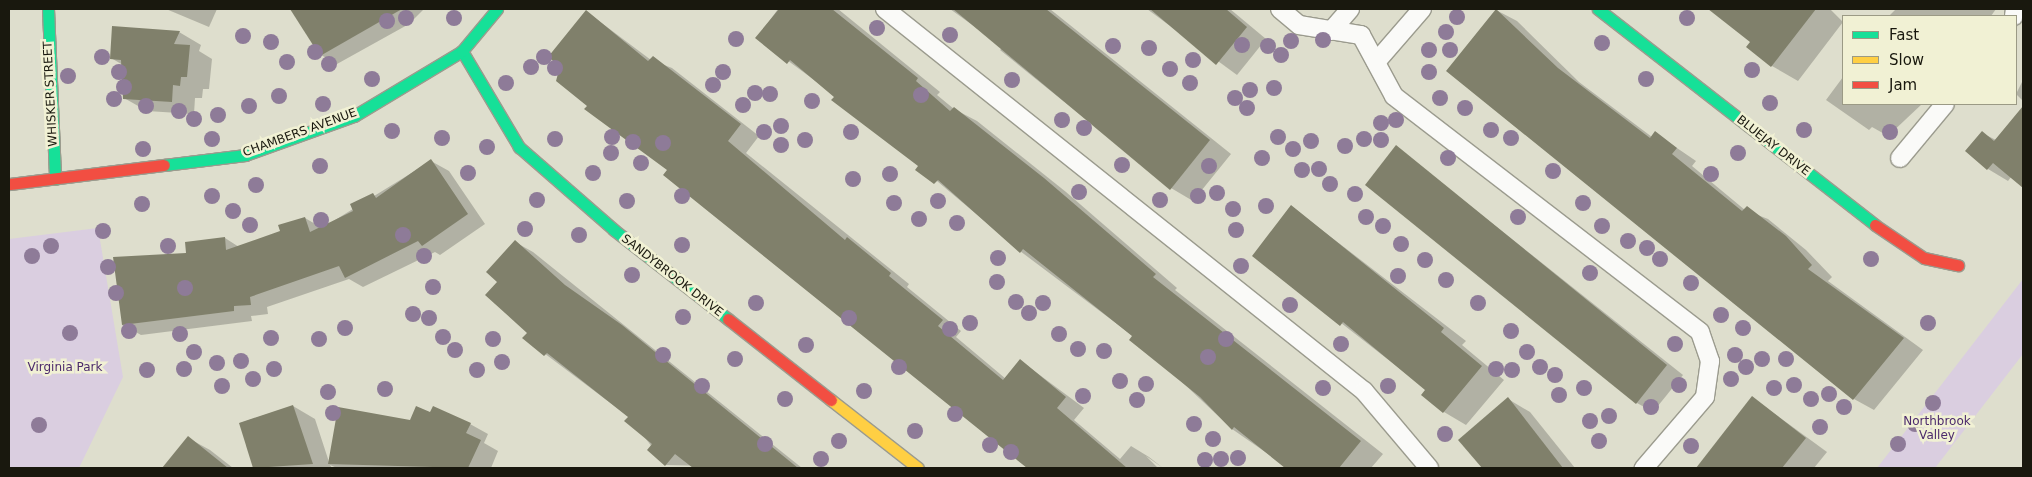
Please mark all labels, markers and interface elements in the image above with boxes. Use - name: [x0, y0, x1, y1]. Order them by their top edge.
- legend: [1842, 15, 2017, 105]
- text: Fast: [1889, 26, 1919, 44]
- street label: WHISKER STREET: [41, 41, 61, 147]
- text: Slow: [1889, 51, 1924, 69]
- text: Jam: [1889, 76, 1917, 94]
- street label: CHAMBERS AVENUE: [241, 106, 359, 160]
- street label: BLUEJAY DRIVE: [1733, 113, 1813, 179]
- street label: SANDYBROOK DRIVE: [618, 232, 726, 320]
- park label: Virginia Park: [28, 361, 102, 375]
- park label: Northbrook Valley: [1903, 415, 1971, 443]

